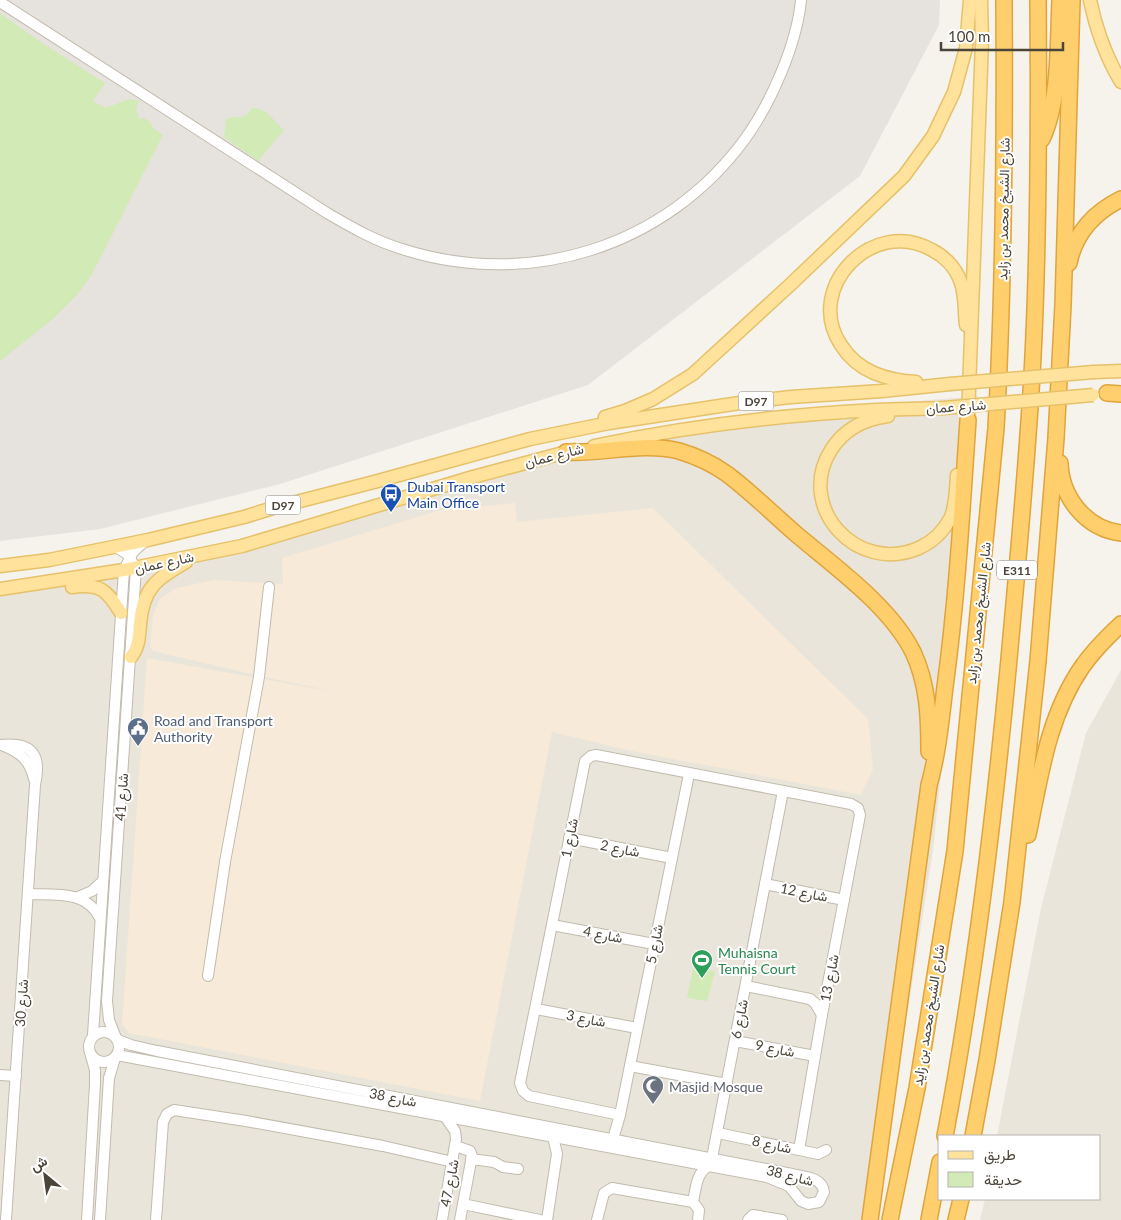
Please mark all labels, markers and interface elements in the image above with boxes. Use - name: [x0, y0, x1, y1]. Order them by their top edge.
- scale bar: [941, 20, 1064, 52]
- text: 100 m: [948, 27, 990, 45]
- street label: شارع الشيخ محمد بن زايد: [993, 138, 1016, 281]
- road number: D97: [738, 392, 774, 411]
- street label: شارع عمان: [925, 395, 987, 420]
- street label: شارع عمان: [523, 439, 586, 473]
- place label: Dubai Transport Main Office: [407, 478, 505, 511]
- bus stop icon: Dubai Transport Main Office: [379, 482, 403, 513]
- road number: D97: [266, 496, 300, 514]
- street label: شارع الشيخ محمد بن زايد: [962, 541, 997, 685]
- street label: شارع عمان: [133, 547, 196, 580]
- road number: E311: [997, 560, 1037, 580]
- place label: Road and Transport Authority: [154, 712, 273, 745]
- public building icon: Road and Transport Authority: [126, 716, 150, 747]
- street label: شارع 41: [111, 772, 134, 822]
- street label: شارع 1: [557, 817, 584, 860]
- street label: شارع 2: [598, 836, 641, 863]
- street label: شارع 12: [778, 879, 829, 908]
- street label: شارع 4: [581, 922, 624, 949]
- street label: شارع 5: [642, 923, 669, 966]
- street label: شارع الشيخ محمد بن زايد: [908, 943, 951, 1087]
- place label: Muhaisna Tennis Court: [718, 944, 796, 977]
- sports icon: Muhaisna Tennis Court: [690, 948, 714, 979]
- street label: شارع 13: [816, 953, 845, 1004]
- street label: شارع 30: [11, 978, 34, 1028]
- street label: شارع 6: [727, 998, 754, 1041]
- street label: شارع 3: [564, 1006, 607, 1033]
- street label: شارع 9: [753, 1036, 796, 1063]
- mosque icon: Masjid Mosque: [641, 1074, 665, 1105]
- place label: Masjid Mosque: [669, 1078, 763, 1095]
- street label: شارع 38: [367, 1084, 418, 1113]
- street label: شارع 8: [750, 1132, 793, 1159]
- legend: [938, 1135, 1101, 1200]
- text: طريق: [984, 1145, 1016, 1165]
- north arrow: [20, 1150, 70, 1200]
- text: ش: [27, 1152, 51, 1176]
- street label: شارع 47: [436, 1158, 465, 1209]
- street label: شارع 38: [764, 1161, 815, 1192]
- text: حديقة: [984, 1170, 1022, 1189]

